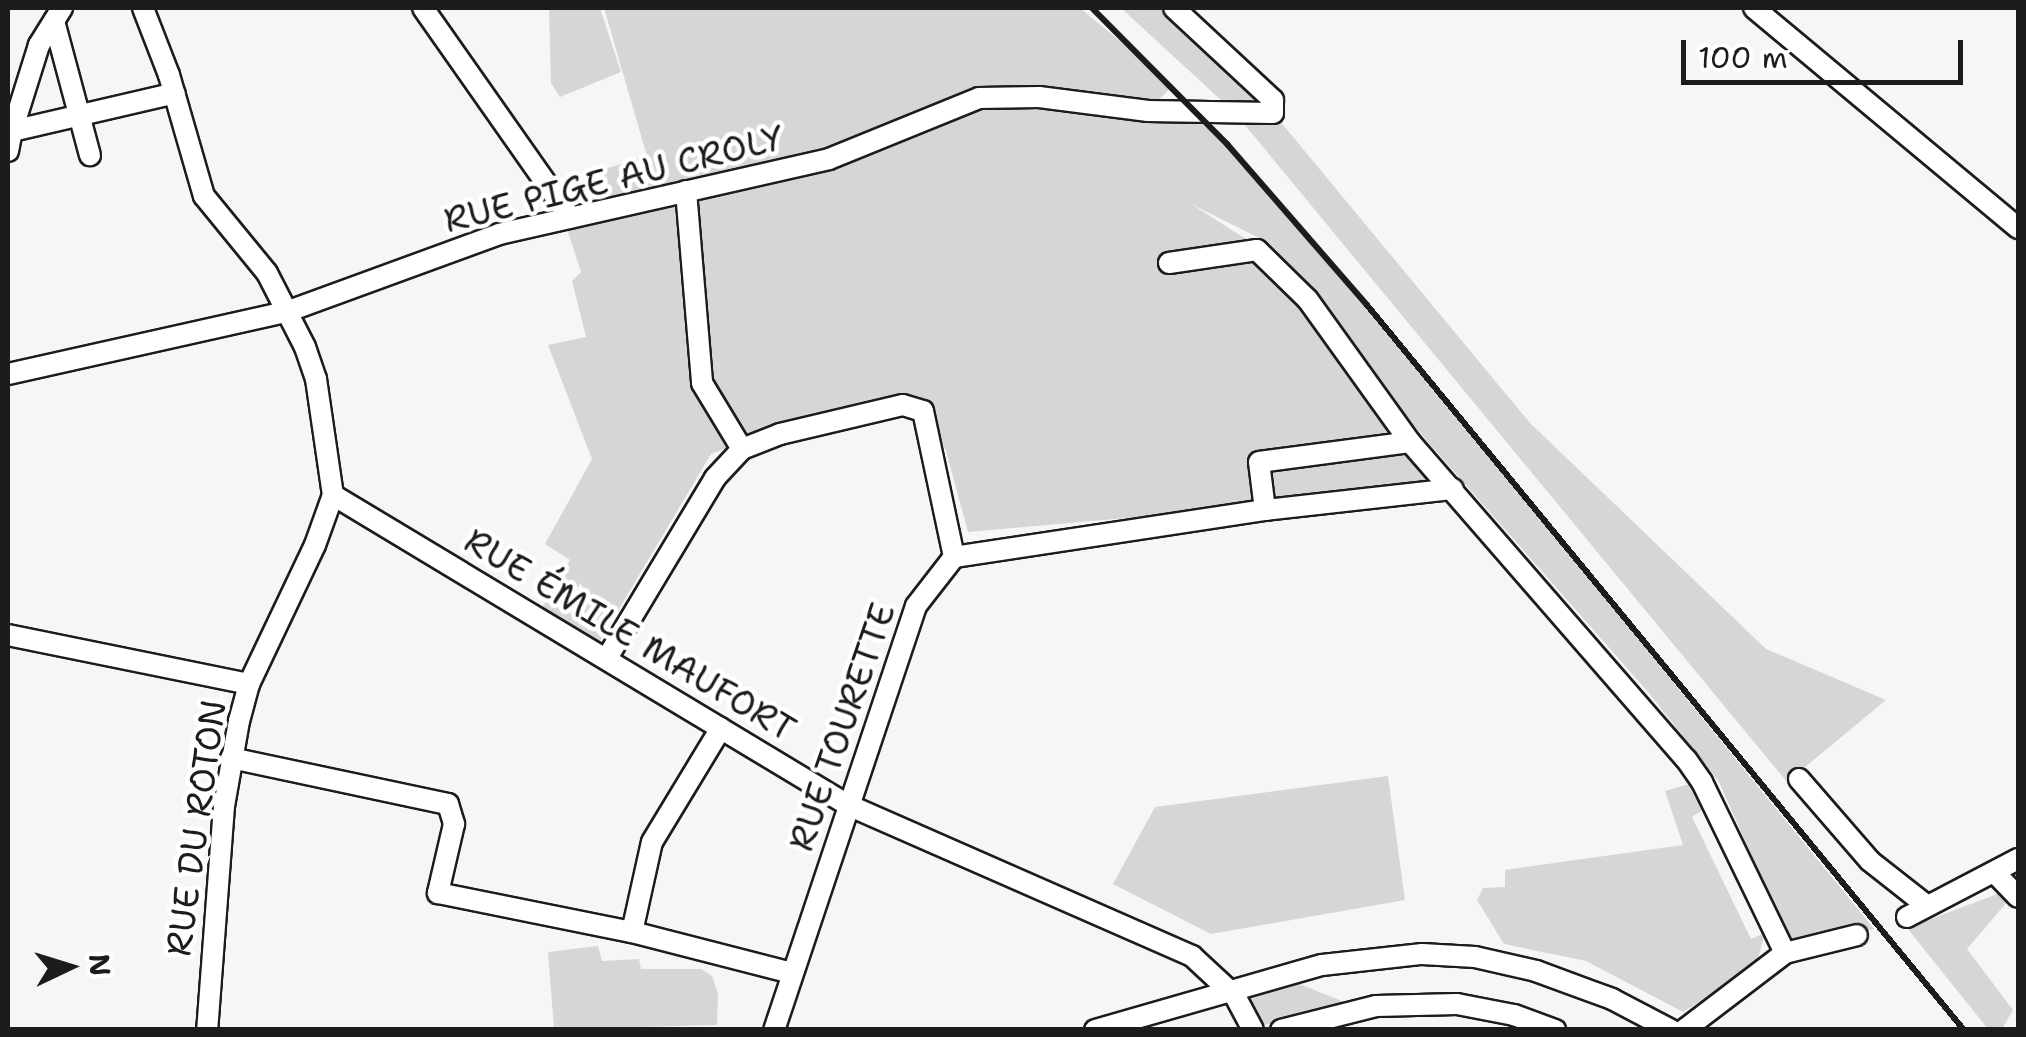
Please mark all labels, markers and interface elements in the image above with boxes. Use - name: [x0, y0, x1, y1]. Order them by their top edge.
- scale bar: [1686, 20, 1968, 82]
- text: 100 m: [1698, 37, 1788, 78]
- street label: RUE PIGE AU CROLY: [440, 116, 788, 242]
- street label: RUE ÉMILE MAUFORT: [457, 520, 803, 750]
- street label: RUE TOURETTE: [780, 598, 904, 856]
- street label: RUE DU ROTON: [157, 697, 235, 959]
- north arrow: [20, 917, 120, 1017]
- text: N: [80, 953, 120, 977]

